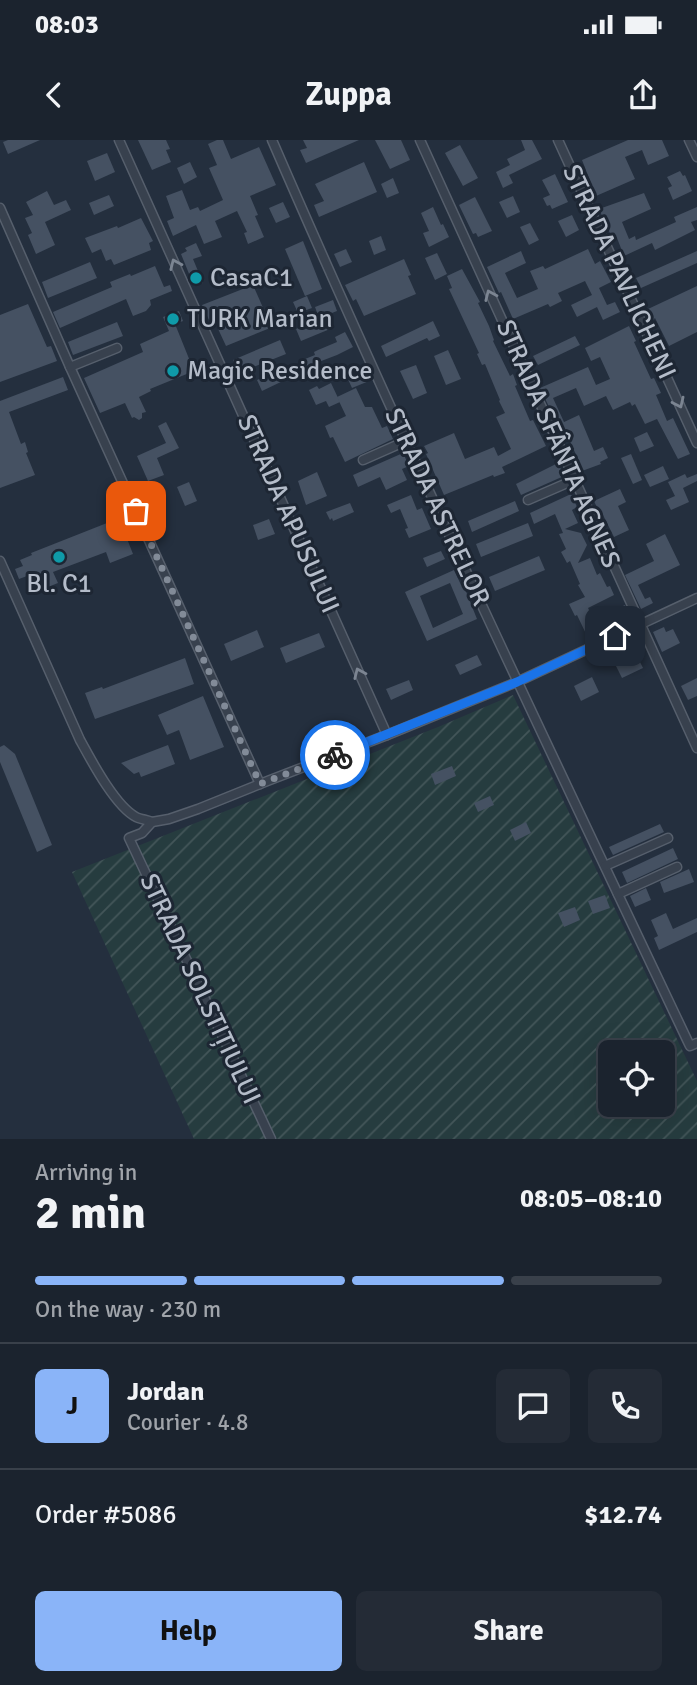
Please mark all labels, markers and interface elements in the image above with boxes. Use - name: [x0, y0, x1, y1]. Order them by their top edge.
- text: 08:03: [35, 9, 99, 41]
- text: Zuppa: [305, 75, 392, 114]
- icon: back: [35, 76, 73, 114]
- icon: share: [624, 76, 662, 114]
- street label: STRADA PAVLICHENI: [555, 160, 683, 384]
- one-way arrow: [169, 259, 183, 272]
- place label: CasaC1: [210, 262, 293, 294]
- marker: CasaC1: [188, 270, 204, 286]
- one-way arrow: [484, 290, 498, 302]
- place label: TURK Marian: [187, 303, 333, 335]
- marker: TURK Marian: [165, 311, 181, 327]
- street label: STRADA SFÂNTA AGNES: [489, 315, 627, 573]
- place label: Magic Residence: [187, 355, 373, 387]
- marker: Magic Residence: [165, 363, 181, 379]
- one-way arrow: [671, 395, 685, 408]
- street label: STRADA ASTRELOR: [377, 403, 497, 611]
- street label: STRADA APUSULUI: [230, 410, 346, 618]
- pin: [106, 481, 166, 541]
- icon: bag: [117, 492, 155, 530]
- marker: Bl. C1: [51, 549, 67, 565]
- place label: Bl. C1: [26, 568, 92, 600]
- pin: [585, 606, 645, 666]
- icon: home: [596, 617, 634, 655]
- one-way arrow: [353, 668, 367, 680]
- courier: [300, 720, 370, 790]
- icon: bike: [316, 736, 354, 774]
- street label: STRADA SOLSTIȚIULUI: [133, 869, 267, 1109]
- map controls: [598, 1040, 675, 1117]
- button: locate: [598, 1040, 675, 1117]
- text: Arriving in: [35, 1158, 137, 1187]
- text: 08:05–08:10: [520, 1183, 662, 1215]
- text: 2 min: [35, 1185, 146, 1241]
- text: On the way · 230 m: [35, 1295, 221, 1324]
- button: chat: [496, 1369, 570, 1443]
- button: phone: [588, 1369, 662, 1443]
- text: Jordan: [127, 1376, 204, 1408]
- text: J: [66, 1390, 78, 1422]
- text: Courier · 4.8: [127, 1408, 248, 1437]
- text: Order #5086: [35, 1499, 176, 1531]
- text: $12.74: [584, 1499, 662, 1531]
- button: Help: [35, 1591, 342, 1671]
- button: Share: [356, 1591, 662, 1671]

